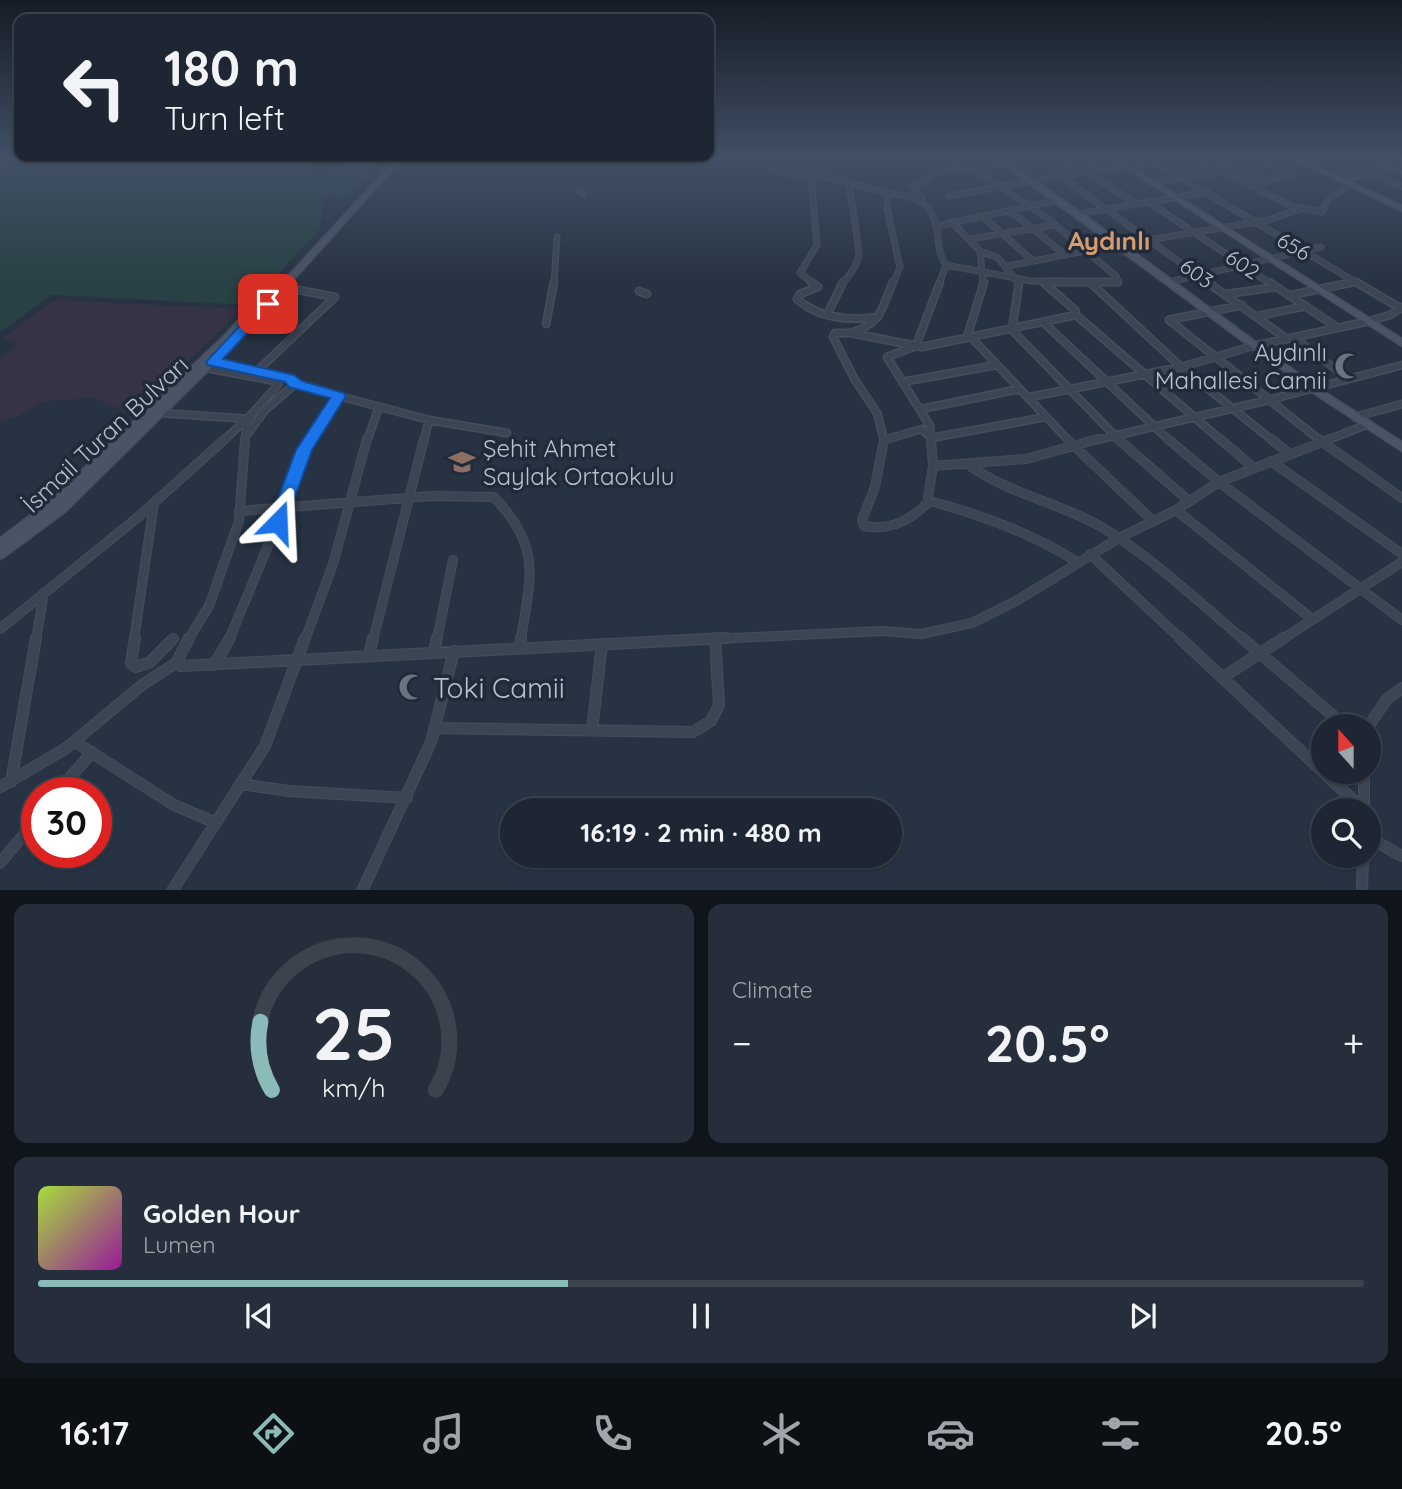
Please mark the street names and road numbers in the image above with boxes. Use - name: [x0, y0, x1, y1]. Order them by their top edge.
- street label: 656: [1273, 226, 1315, 266]
- street label: 602: [1221, 243, 1265, 285]
- street label: 603: [1175, 252, 1219, 294]
- street label: İsmail Turan Bulvarı: [16, 349, 194, 519]

